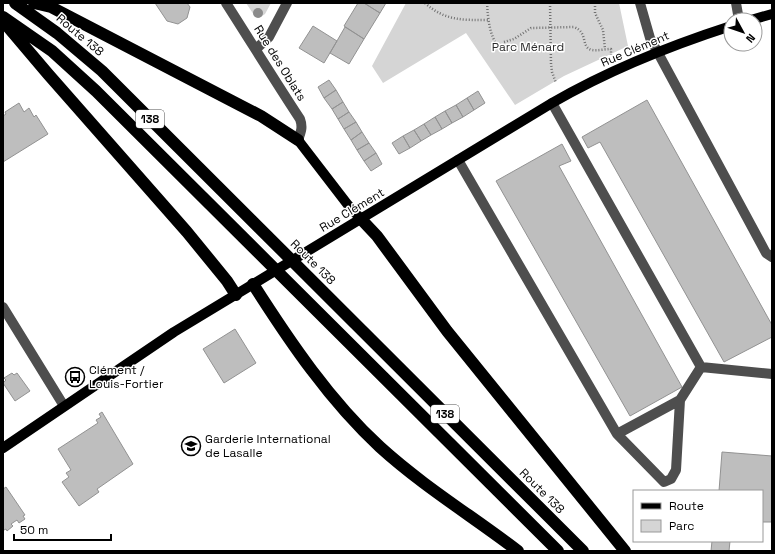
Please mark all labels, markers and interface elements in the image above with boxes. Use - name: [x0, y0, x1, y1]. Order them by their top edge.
- street label: Route 138: [53, 10, 107, 60]
- north arrow: [723, 12, 763, 52]
- street label: Rue des Oblats: [250, 22, 310, 104]
- street label: Rue Clément: [598, 27, 672, 71]
- text: N: [743, 31, 758, 46]
- park label: Parc Ménard: [492, 39, 564, 55]
- road number: 138: [136, 110, 164, 128]
- street label: Rue Clément: [317, 184, 387, 236]
- street label: Route 138: [287, 236, 339, 288]
- place label: Clément / Louis-Fortier: [89, 362, 164, 392]
- bus stop icon: Clément / Louis-Fortier: [64, 366, 86, 388]
- road number: 138: [431, 405, 459, 423]
- place label: Garderie International de Lasalle: [205, 431, 331, 461]
- school or university icon: Garderie International de Lasalle: [180, 435, 202, 457]
- street label: Route 138: [516, 465, 568, 517]
- legend: [633, 490, 763, 542]
- text: Route: [669, 498, 704, 514]
- scale bar: [14, 516, 111, 542]
- text: Parc: [669, 518, 694, 534]
- text: 50 m: [20, 522, 48, 538]

